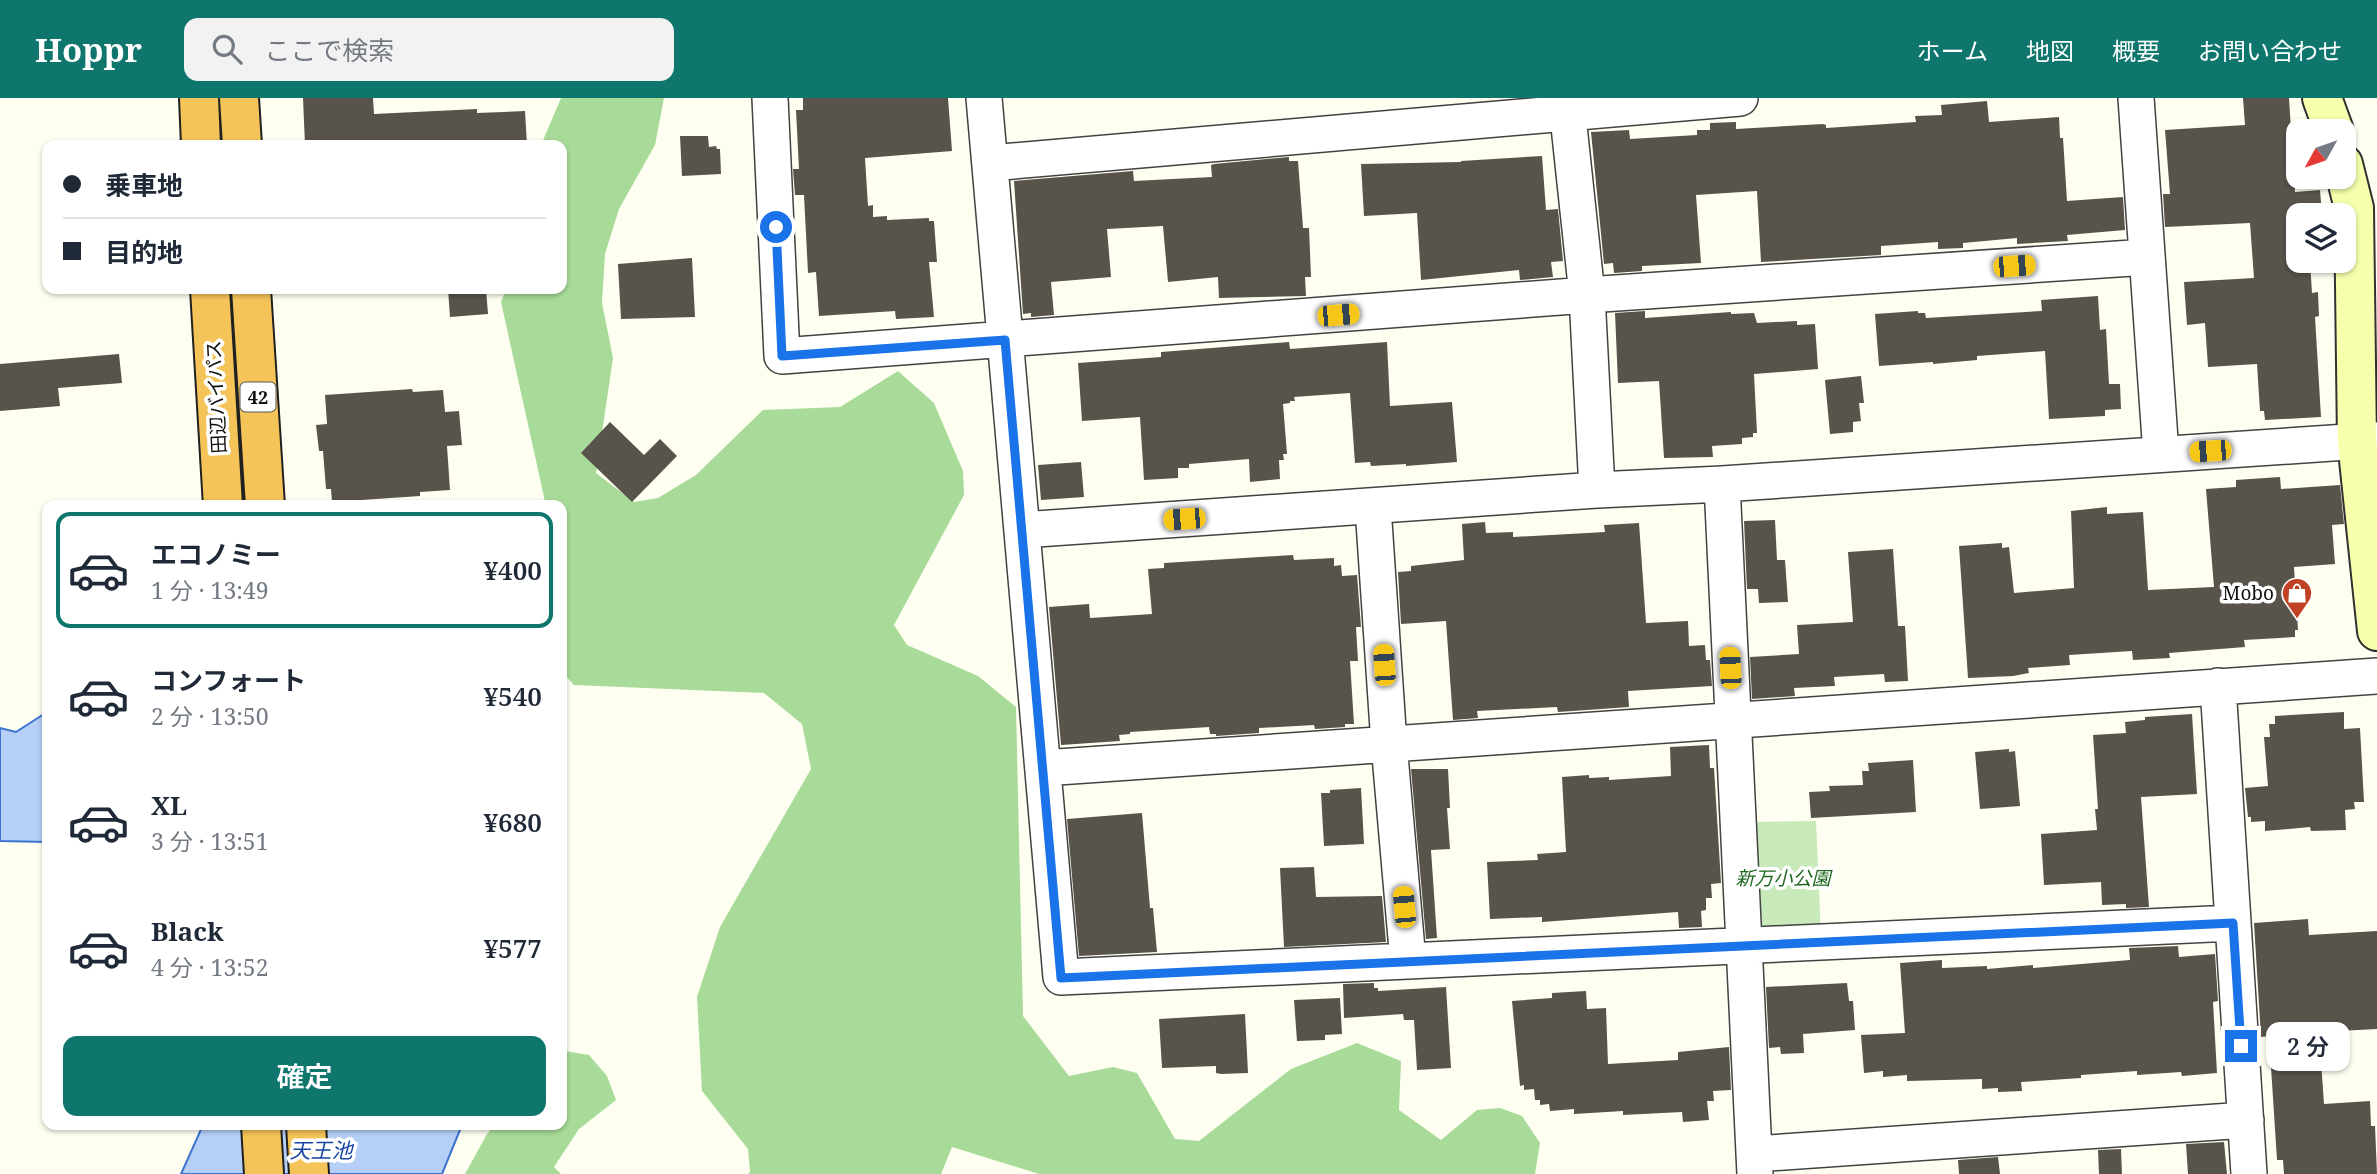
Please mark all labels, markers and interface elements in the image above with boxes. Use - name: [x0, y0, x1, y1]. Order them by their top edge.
- search box: [184, 18, 674, 81]
- text: Hoppr: [35, 27, 142, 72]
- icon: search: [208, 30, 246, 68]
- text: ここで検索: [264, 32, 394, 68]
- text: ホーム: [1917, 34, 1988, 67]
- text: 地図: [2026, 34, 2074, 67]
- text: 概要: [2112, 34, 2160, 67]
- text: お問い合わせ: [2198, 34, 2342, 67]
- north arrow: [2286, 119, 2356, 189]
- map controls: [2286, 119, 2356, 273]
- text: 乗車地: [105, 167, 183, 203]
- button: layers: [2286, 203, 2356, 273]
- route start: [760, 211, 792, 243]
- text: 目的地: [105, 234, 183, 270]
- car: [1993, 254, 2036, 278]
- car: [1317, 303, 1360, 327]
- street label: 田辺バイパス: [200, 340, 232, 454]
- road number: 42: [240, 382, 276, 412]
- car: [2189, 439, 2232, 463]
- car: [1163, 507, 1206, 531]
- text: エコノミー: [151, 536, 281, 572]
- icon: car: [67, 539, 130, 602]
- text: ¥400: [483, 552, 542, 588]
- text: 1 分 · 13:49: [151, 574, 269, 606]
- shop icon: Mobo: [2280, 576, 2314, 620]
- place label: Mobo: [2223, 580, 2274, 606]
- car: [1373, 643, 1396, 687]
- car: [1719, 646, 1742, 690]
- text: コンフォート: [151, 662, 306, 698]
- icon: car: [67, 665, 130, 728]
- text: ¥540: [483, 678, 542, 714]
- text: 2 分 · 13:50: [151, 700, 269, 732]
- text: XL: [151, 787, 187, 823]
- icon: car: [67, 791, 130, 854]
- text: ¥680: [483, 804, 542, 840]
- text: 3 分 · 13:51: [151, 825, 269, 857]
- park label: 新万小公園: [1735, 865, 1833, 891]
- car: [1392, 885, 1417, 929]
- text: Black: [151, 913, 224, 949]
- icon: car: [67, 917, 130, 980]
- text: ¥577: [483, 930, 542, 966]
- text: 4 分 · 13:52: [151, 951, 269, 983]
- callout: 2 分: [2266, 1021, 2350, 1070]
- route end: [2225, 1030, 2257, 1062]
- text: 2 分: [2287, 1030, 2329, 1062]
- button: 確定: [63, 1036, 546, 1116]
- water label: 天王池: [290, 1136, 354, 1164]

